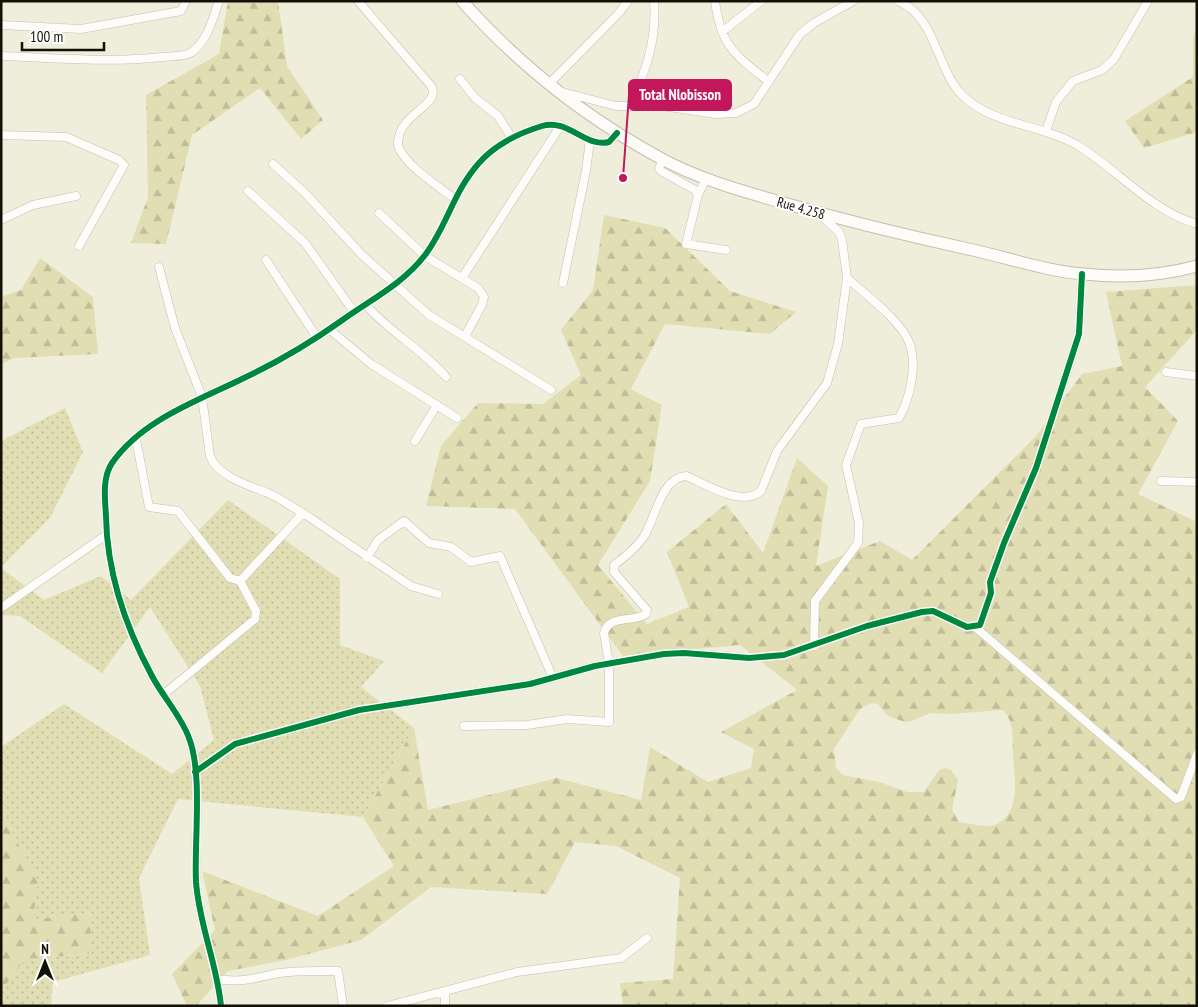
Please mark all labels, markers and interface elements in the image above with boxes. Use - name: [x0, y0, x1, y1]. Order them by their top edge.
- scale bar: [22, 20, 105, 52]
- text: 100 m: [30, 27, 63, 46]
- callout: Total Nlobisson: [629, 80, 731, 110]
- text: Total Nlobisson: [639, 85, 721, 104]
- street label: Rue 4.258: [775, 193, 827, 223]
- north arrow: [20, 937, 70, 987]
- text: N: [41, 940, 49, 958]

